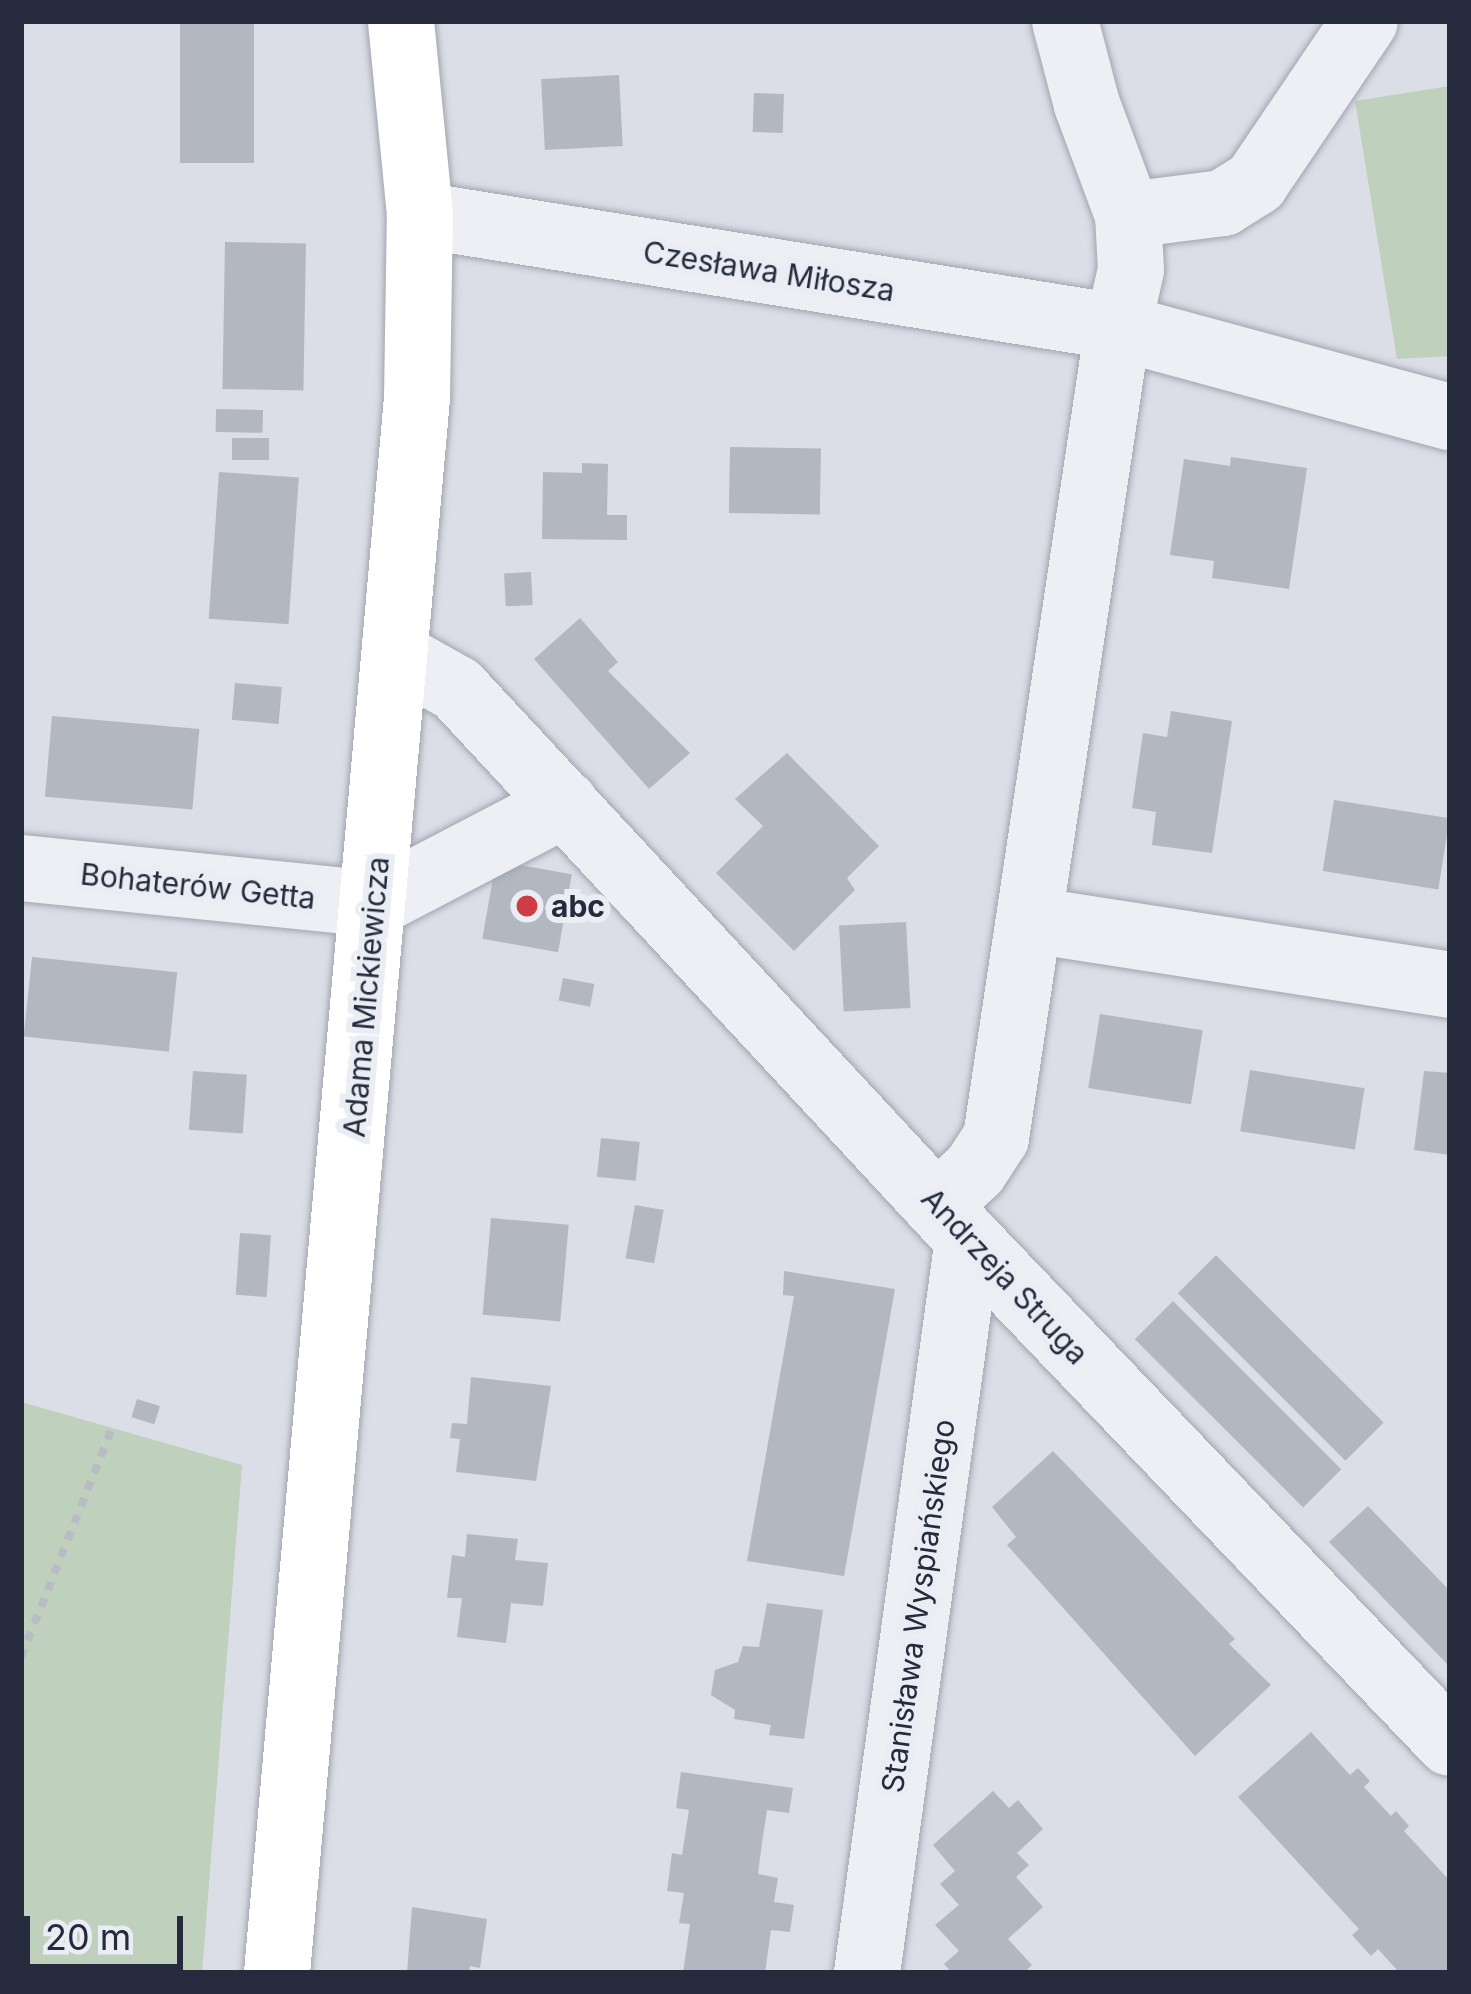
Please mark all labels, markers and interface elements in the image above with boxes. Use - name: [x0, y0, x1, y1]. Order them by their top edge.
- street label: Czesława Miłosza: [641, 233, 897, 309]
- street label: Adama Mickiewicza: [336, 855, 396, 1139]
- street label: Bohaterów Getta: [79, 856, 317, 916]
- place label: abc: [551, 888, 605, 924]
- marker: abc: [514, 893, 540, 919]
- street label: Andrzeja Struga: [914, 1180, 1096, 1372]
- street label: Stanisława Wyspiańskiego: [874, 1417, 962, 1795]
- scale bar: [30, 1892, 189, 1966]
- text: 20 m: [45, 1915, 131, 1959]

